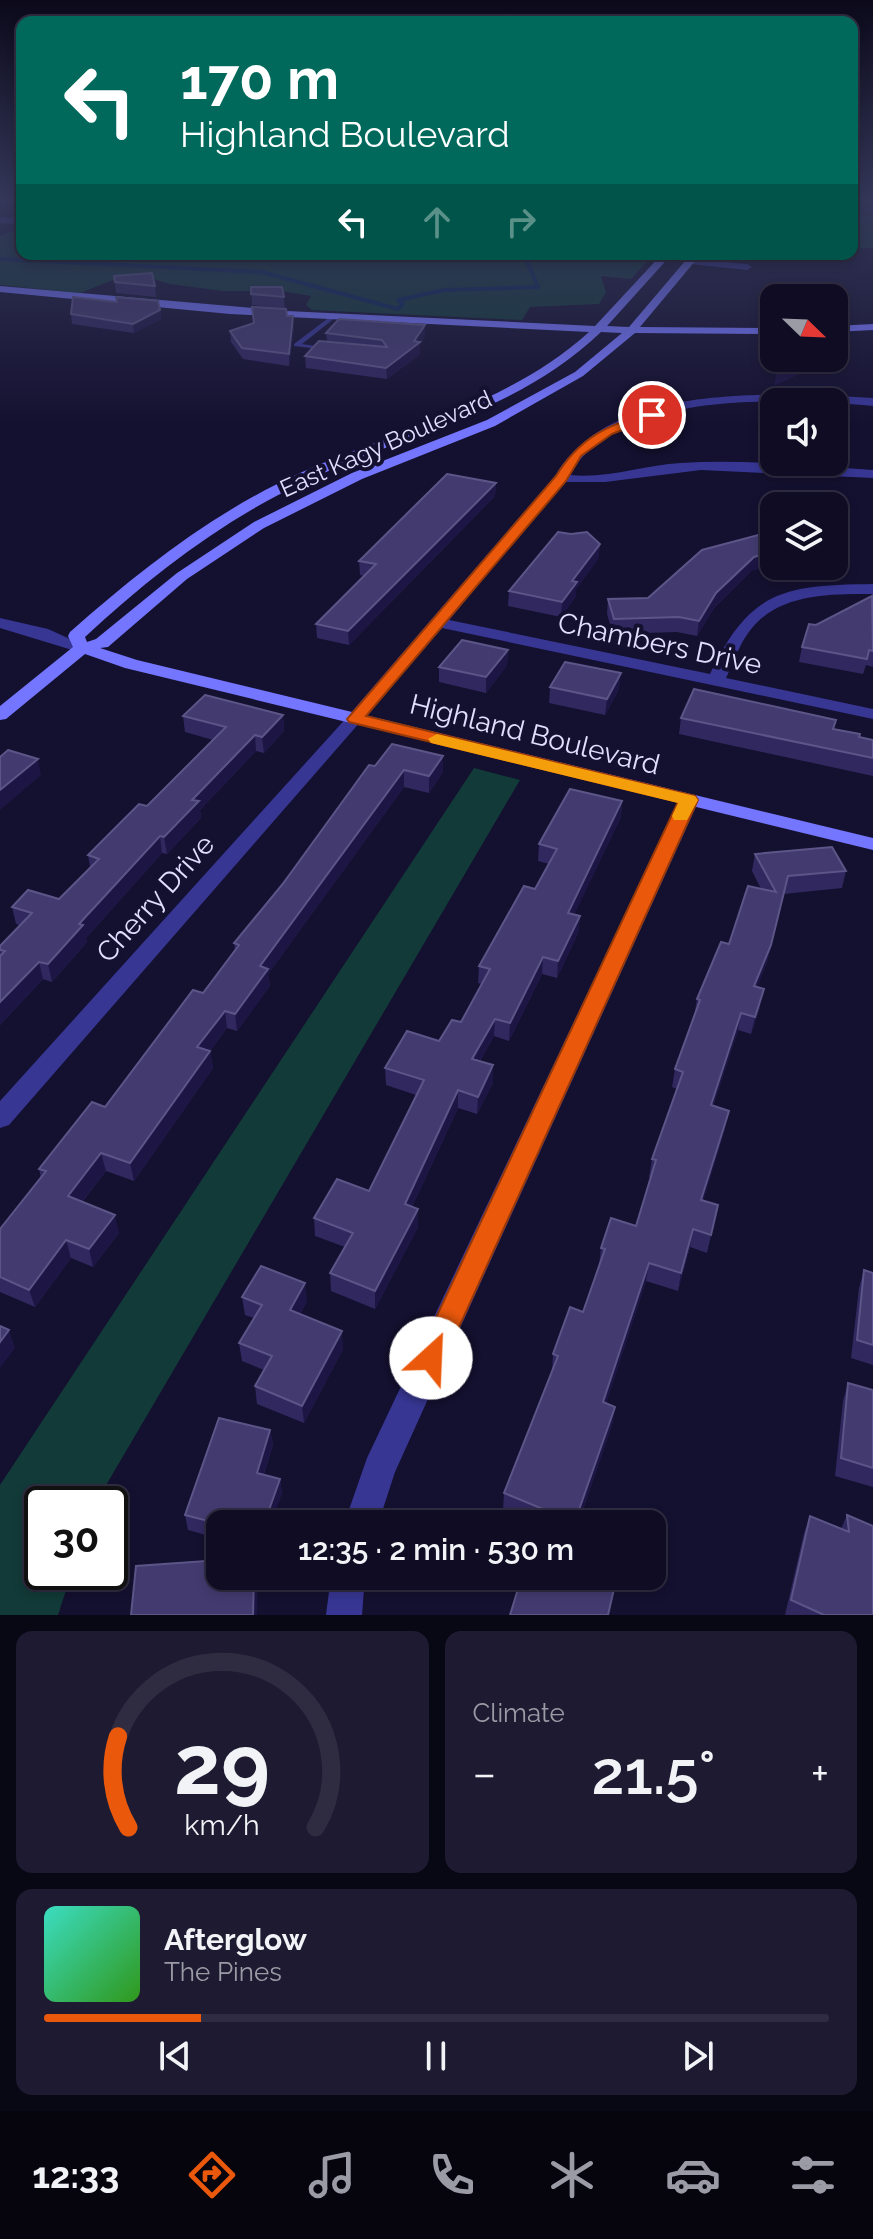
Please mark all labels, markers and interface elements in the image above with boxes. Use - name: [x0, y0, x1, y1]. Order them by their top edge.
- text: 170 m: [180, 46, 339, 112]
- icon: left: [48, 48, 152, 152]
- text: Highland Boulevard: [180, 113, 510, 155]
- icon: left: [331, 200, 375, 244]
- icon: ahead: [415, 200, 459, 244]
- icon: right: [499, 200, 543, 244]
- north arrow: [760, 284, 848, 372]
- map controls: [760, 284, 848, 580]
- pin: [618, 381, 686, 449]
- street label: East Kagy Boulevard: [275, 384, 496, 503]
- button: sound: [760, 388, 848, 476]
- icon: arrive: [630, 393, 674, 437]
- button: layers: [760, 492, 848, 580]
- street label: Chambers Drive: [555, 606, 765, 681]
- street label: Highland Boulevard: [406, 687, 663, 782]
- street label: Cherry Drive: [90, 828, 221, 969]
- position arrow: [389, 1316, 473, 1400]
- speed limit sign: 30: [24, 1486, 128, 1590]
- text: 12:35 · 2 min · 530 m: [298, 1532, 574, 1567]
- text: Climate: [473, 1698, 565, 1728]
- text: 29: [174, 1716, 270, 1813]
- text: 21.5°: [592, 1738, 715, 1808]
- text: −: [473, 1748, 496, 1799]
- text: +: [811, 1748, 829, 1799]
- text: km/h: [185, 1808, 260, 1842]
- text: Afterglow: [164, 1922, 307, 1957]
- text: The Pines: [164, 1957, 282, 1987]
- icon: previous: [153, 2034, 197, 2078]
- icon: pause: [414, 2034, 458, 2078]
- icon: next: [676, 2034, 720, 2078]
- icon: directions: [184, 2147, 240, 2203]
- icon: music: [304, 2147, 360, 2203]
- icon: phone: [424, 2147, 480, 2203]
- icon: climate: [544, 2147, 600, 2203]
- icon: car: [665, 2147, 721, 2203]
- icon: filters: [785, 2147, 841, 2203]
- text: 12:33: [32, 2154, 119, 2196]

